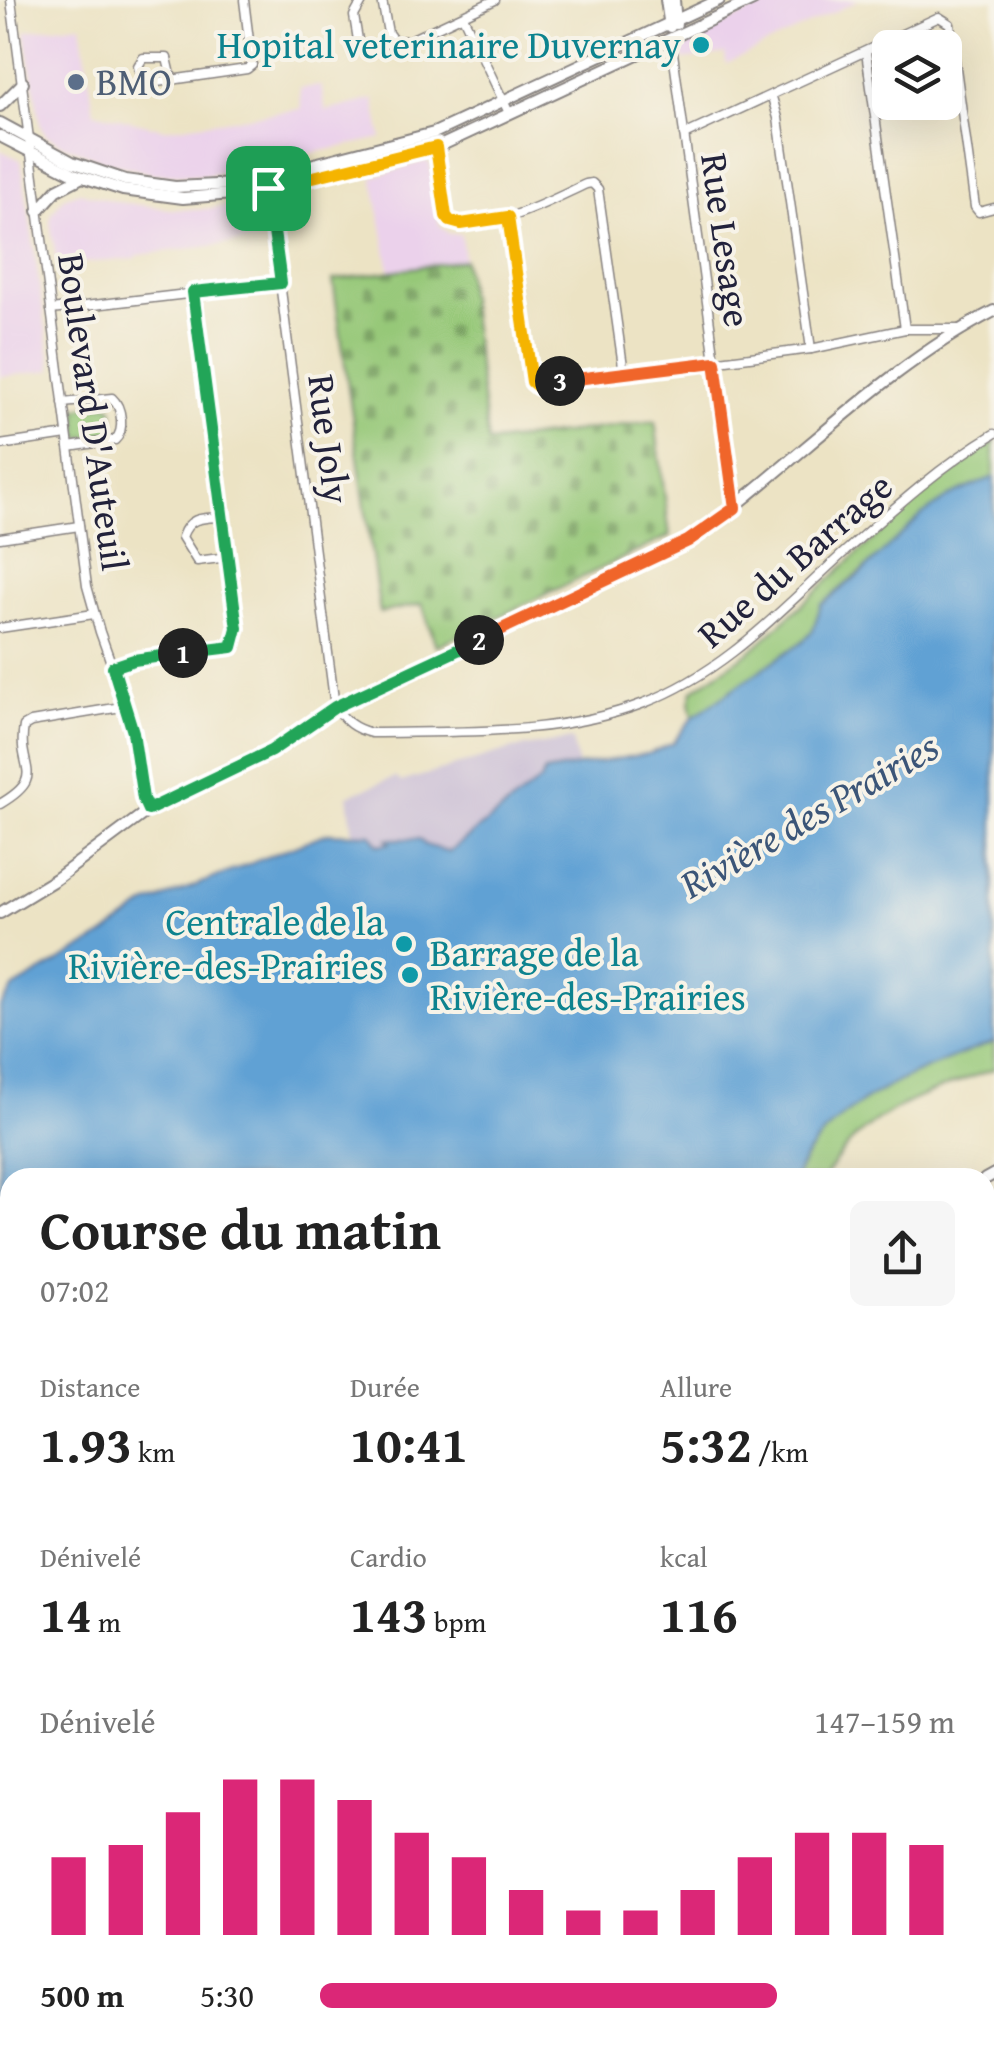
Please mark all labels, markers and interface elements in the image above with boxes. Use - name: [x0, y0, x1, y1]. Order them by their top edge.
- place label: Hopital veterinaire Duvernay: [217, 16, 681, 72]
- map controls: [872, 30, 962, 120]
- button: layers: [872, 30, 962, 120]
- marker: Hopital veterinaire Duvernay: [690, 34, 712, 56]
- place label: BMO: [96, 53, 172, 109]
- marker: BMO: [65, 71, 87, 93]
- pin: [226, 146, 311, 231]
- street label: Rue Lesage: [687, 149, 767, 330]
- icon: arrive: [241, 161, 296, 216]
- street label: Boulevard D'Auteuil: [44, 250, 144, 574]
- pin: 3: [535, 356, 585, 406]
- text: 3: [553, 360, 567, 401]
- street label: Rue Joly: [294, 371, 366, 507]
- street label: Rue du Barrage: [684, 458, 904, 660]
- pin: 2: [454, 615, 504, 665]
- text: 2: [472, 619, 486, 660]
- pin: 1: [158, 628, 208, 678]
- text: 1: [176, 632, 190, 673]
- water label: Rivière des Prairies: [668, 716, 949, 913]
- place label: Centrale de la Rivière-des-Prairies: [68, 893, 384, 993]
- place label: Barrage de la Rivière-des-Prairies: [430, 924, 746, 1024]
- marker: Centrale de la Rivière-des-Prairies: [393, 933, 415, 955]
- marker: Barrage de la Rivière-des-Prairies: [399, 964, 421, 986]
- text: Course du matin: [40, 1189, 441, 1269]
- button: share: [850, 1201, 955, 1306]
- text: 07:02: [40, 1267, 109, 1314]
- text: Distance: [40, 1366, 140, 1407]
- text: Durée: [350, 1366, 420, 1407]
- text: Allure: [660, 1366, 732, 1407]
- text: 1.93: [40, 1407, 132, 1480]
- text: 10:41: [350, 1407, 468, 1480]
- text: 5:32: [660, 1407, 752, 1480]
- text: km: [132, 1431, 175, 1472]
- text: /km: [752, 1431, 808, 1472]
- text: Dénivelé: [40, 1536, 141, 1577]
- text: Cardio: [350, 1536, 427, 1577]
- text: kcal: [660, 1536, 708, 1577]
- text: 14: [40, 1577, 92, 1650]
- text: 143: [350, 1577, 428, 1650]
- text: 116: [660, 1577, 738, 1650]
- text: m: [92, 1601, 121, 1642]
- text: bpm: [428, 1601, 486, 1642]
- text: Dénivelé: [40, 1698, 156, 1745]
- text: 147–159 m: [814, 1698, 955, 1745]
- text: 500 m: [40, 1972, 124, 2019]
- text: 5:30: [200, 1972, 254, 2019]

